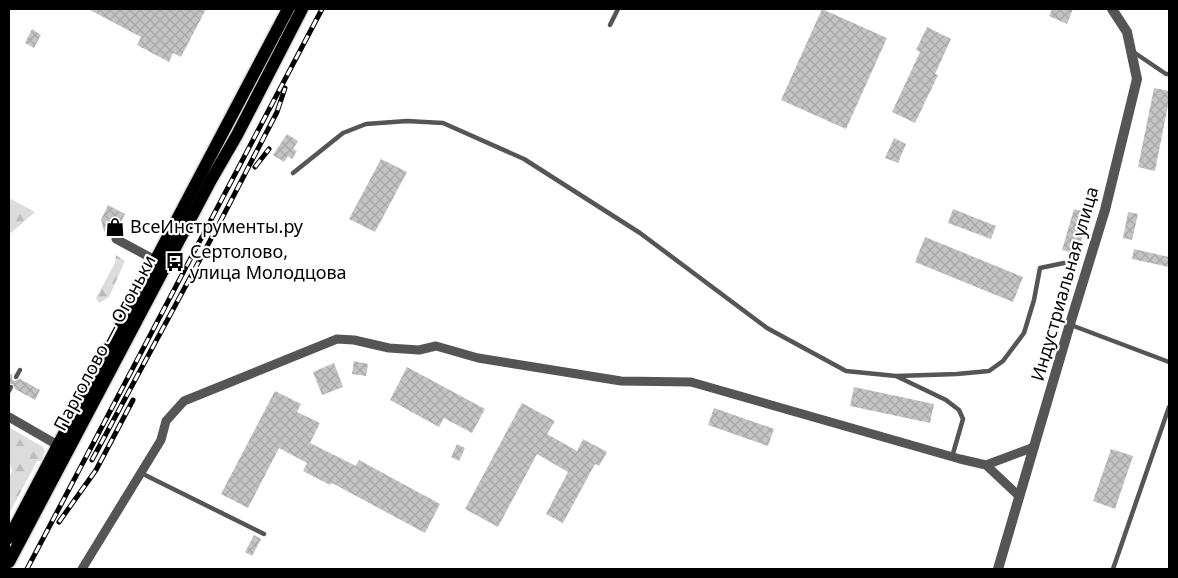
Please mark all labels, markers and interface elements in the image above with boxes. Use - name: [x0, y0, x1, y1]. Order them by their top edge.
- street label: Индустриальная улица: [1025, 184, 1103, 384]
- place label: ВсеИнструменты.ру: [130, 214, 304, 238]
- shop icon: ВсеИнструменты.ру: [104, 216, 126, 238]
- place label: Сертолово, улица Молодцова: [190, 239, 347, 284]
- street label: Парголово — Огоньки: [48, 250, 161, 435]
- bus stop icon: Сертолово, улица Молодцова: [164, 251, 186, 273]

